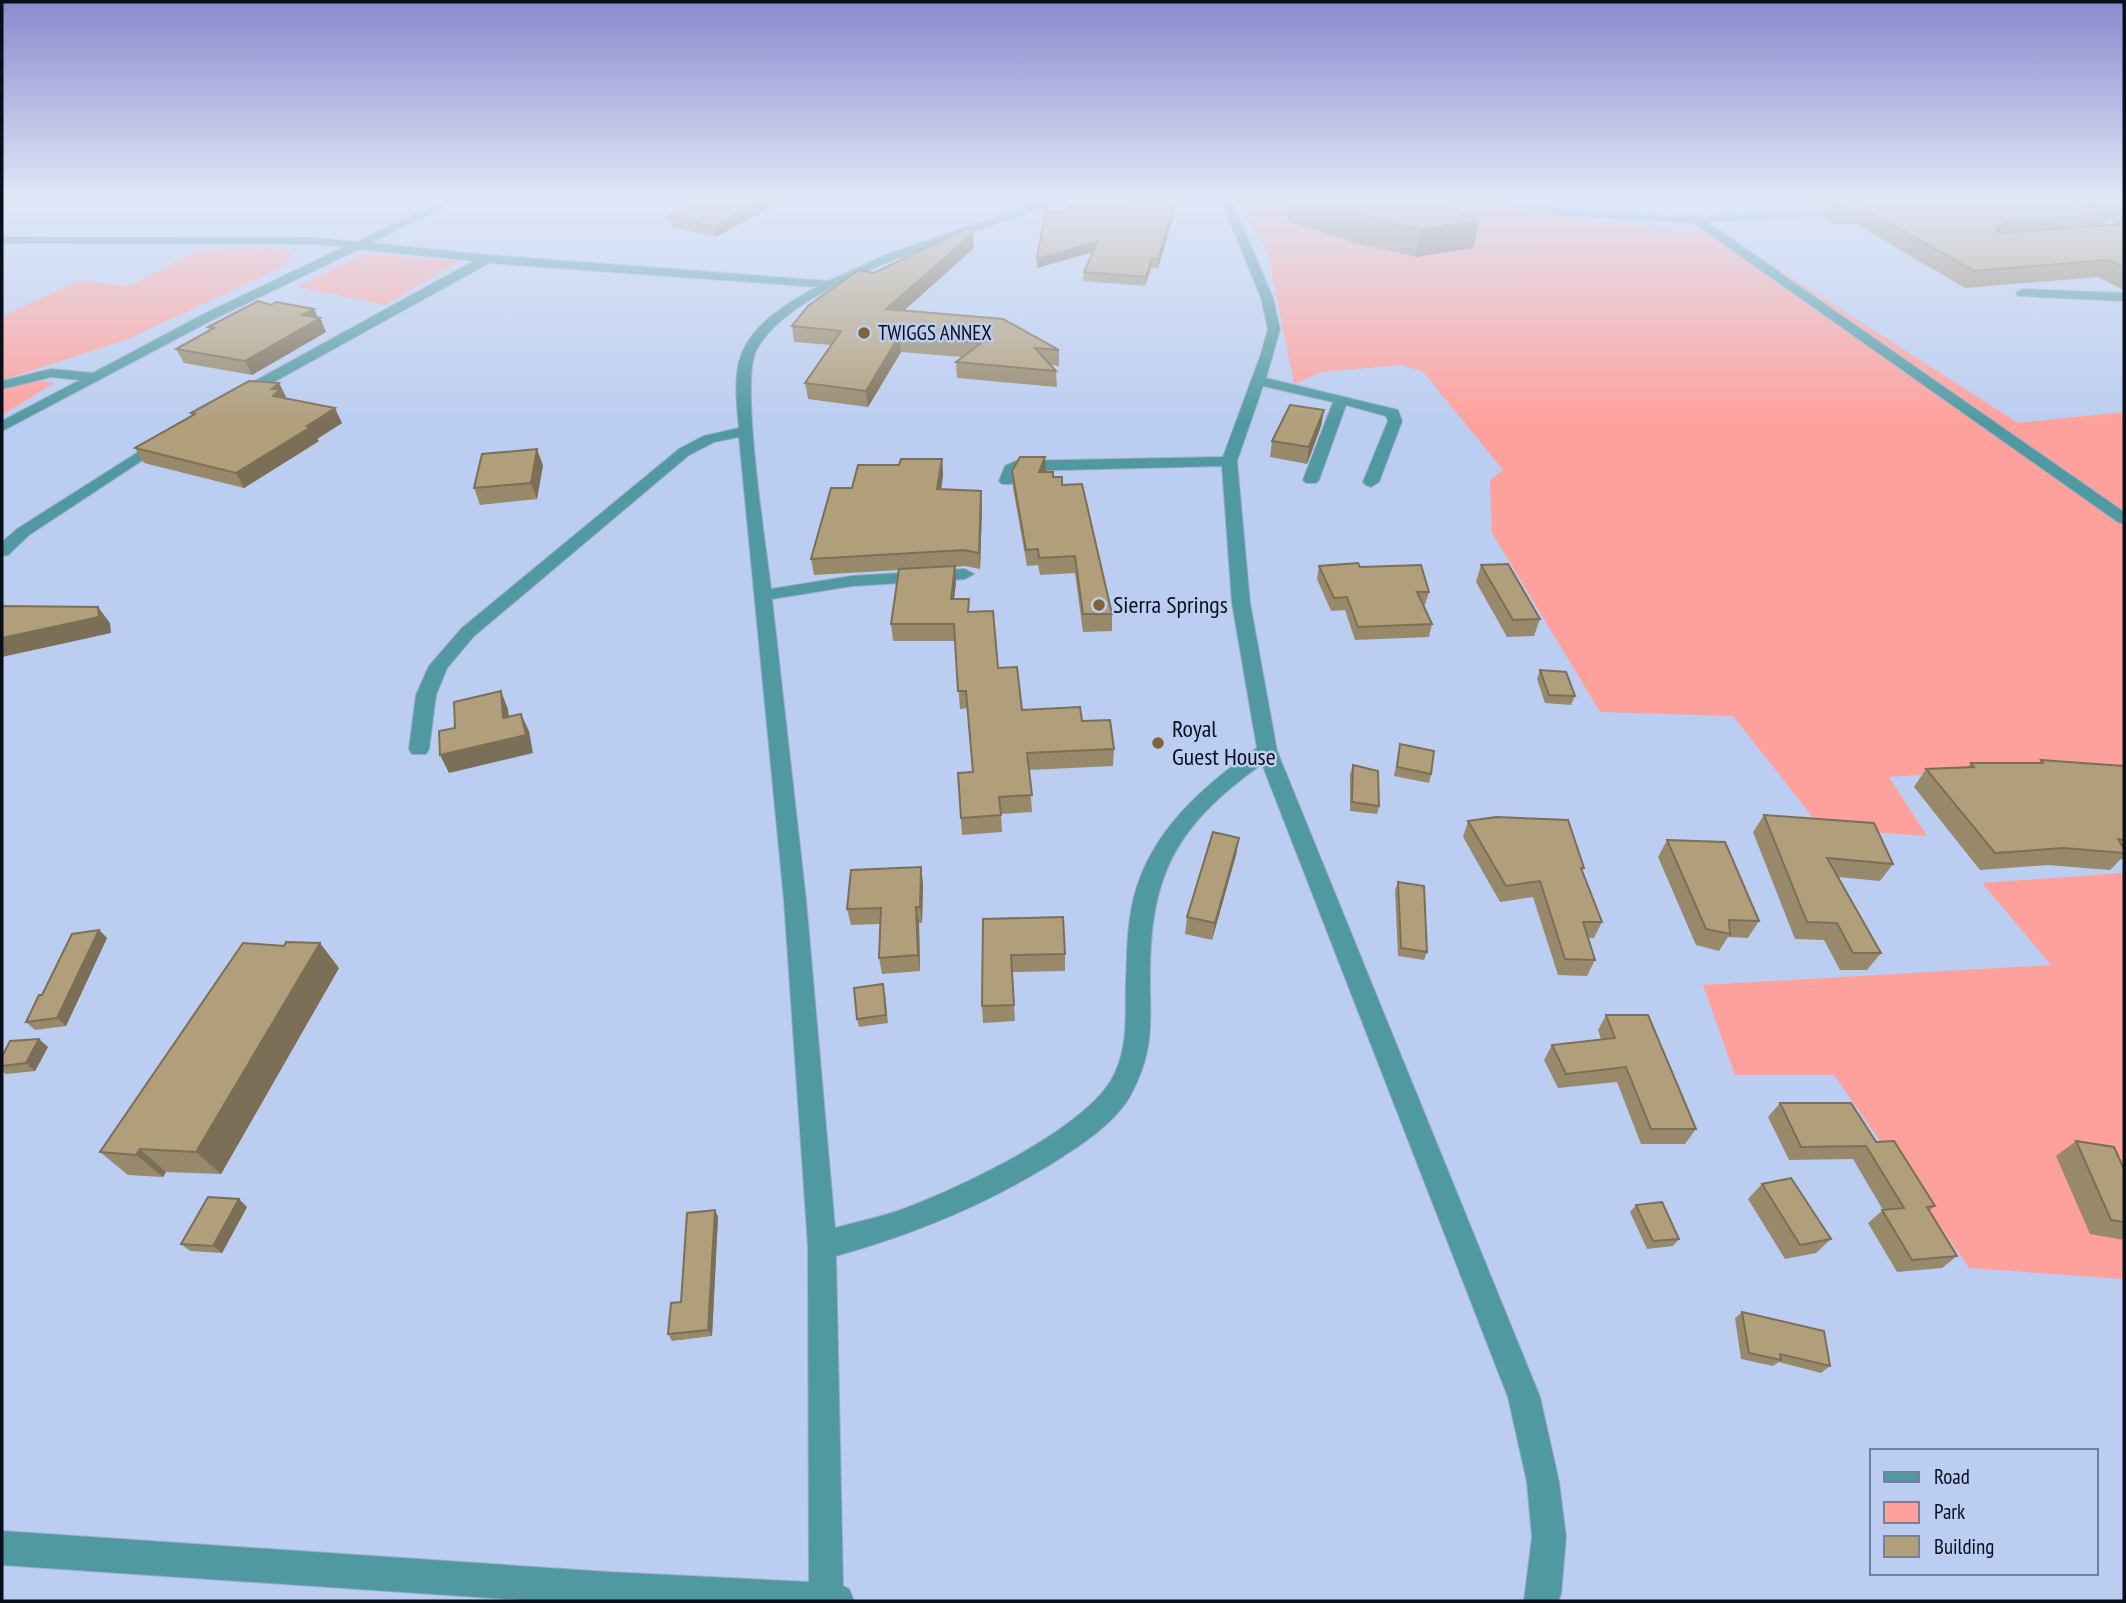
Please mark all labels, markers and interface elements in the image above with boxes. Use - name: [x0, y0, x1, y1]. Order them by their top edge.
- place label: TWIGGS ANNEX: [878, 319, 992, 346]
- marker: TWIGGS ANNEX: [856, 325, 872, 341]
- place label: Sierra Springs: [1113, 589, 1228, 620]
- marker: Sierra Springs: [1091, 597, 1107, 613]
- place label: Royal Guest House: [1172, 713, 1276, 772]
- marker: Royal Guest House: [1150, 735, 1166, 751]
- legend: [1870, 1449, 2098, 1575]
- text: Road: [1934, 1463, 1970, 1490]
- text: Park: [1934, 1498, 1965, 1525]
- text: Building: [1934, 1533, 1994, 1560]

